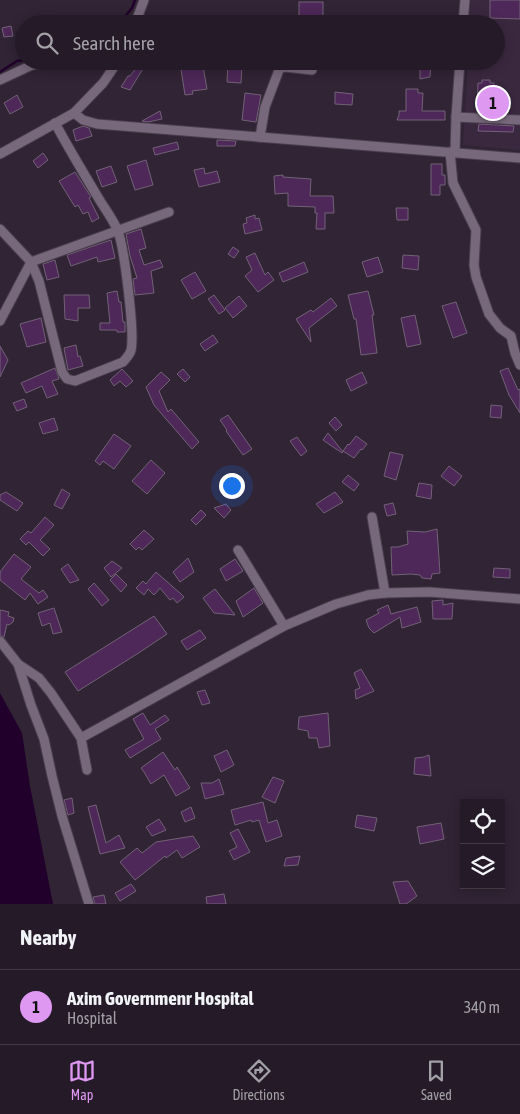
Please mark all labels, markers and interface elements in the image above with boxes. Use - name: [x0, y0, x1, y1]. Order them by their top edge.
- search box: [15, 15, 505, 70]
- icon: search: [33, 29, 61, 57]
- text: Search here: [73, 32, 155, 54]
- pin: 1: [477, 84, 509, 122]
- your location: [219, 473, 245, 499]
- map controls: [460, 799, 505, 889]
- button: locate: [460, 799, 505, 844]
- button: layers: [460, 844, 505, 889]
- text: Nearby: [20, 925, 76, 949]
- text: Axim Governmenr Hospital: [67, 987, 254, 1009]
- text: 1: [32, 998, 40, 1016]
- text: 340 m: [464, 998, 500, 1016]
- text: Hospital: [67, 1009, 117, 1027]
- tab: Map: [68, 1057, 96, 1103]
- tab: Directions: [232, 1057, 285, 1103]
- tab: Saved: [421, 1057, 452, 1103]

